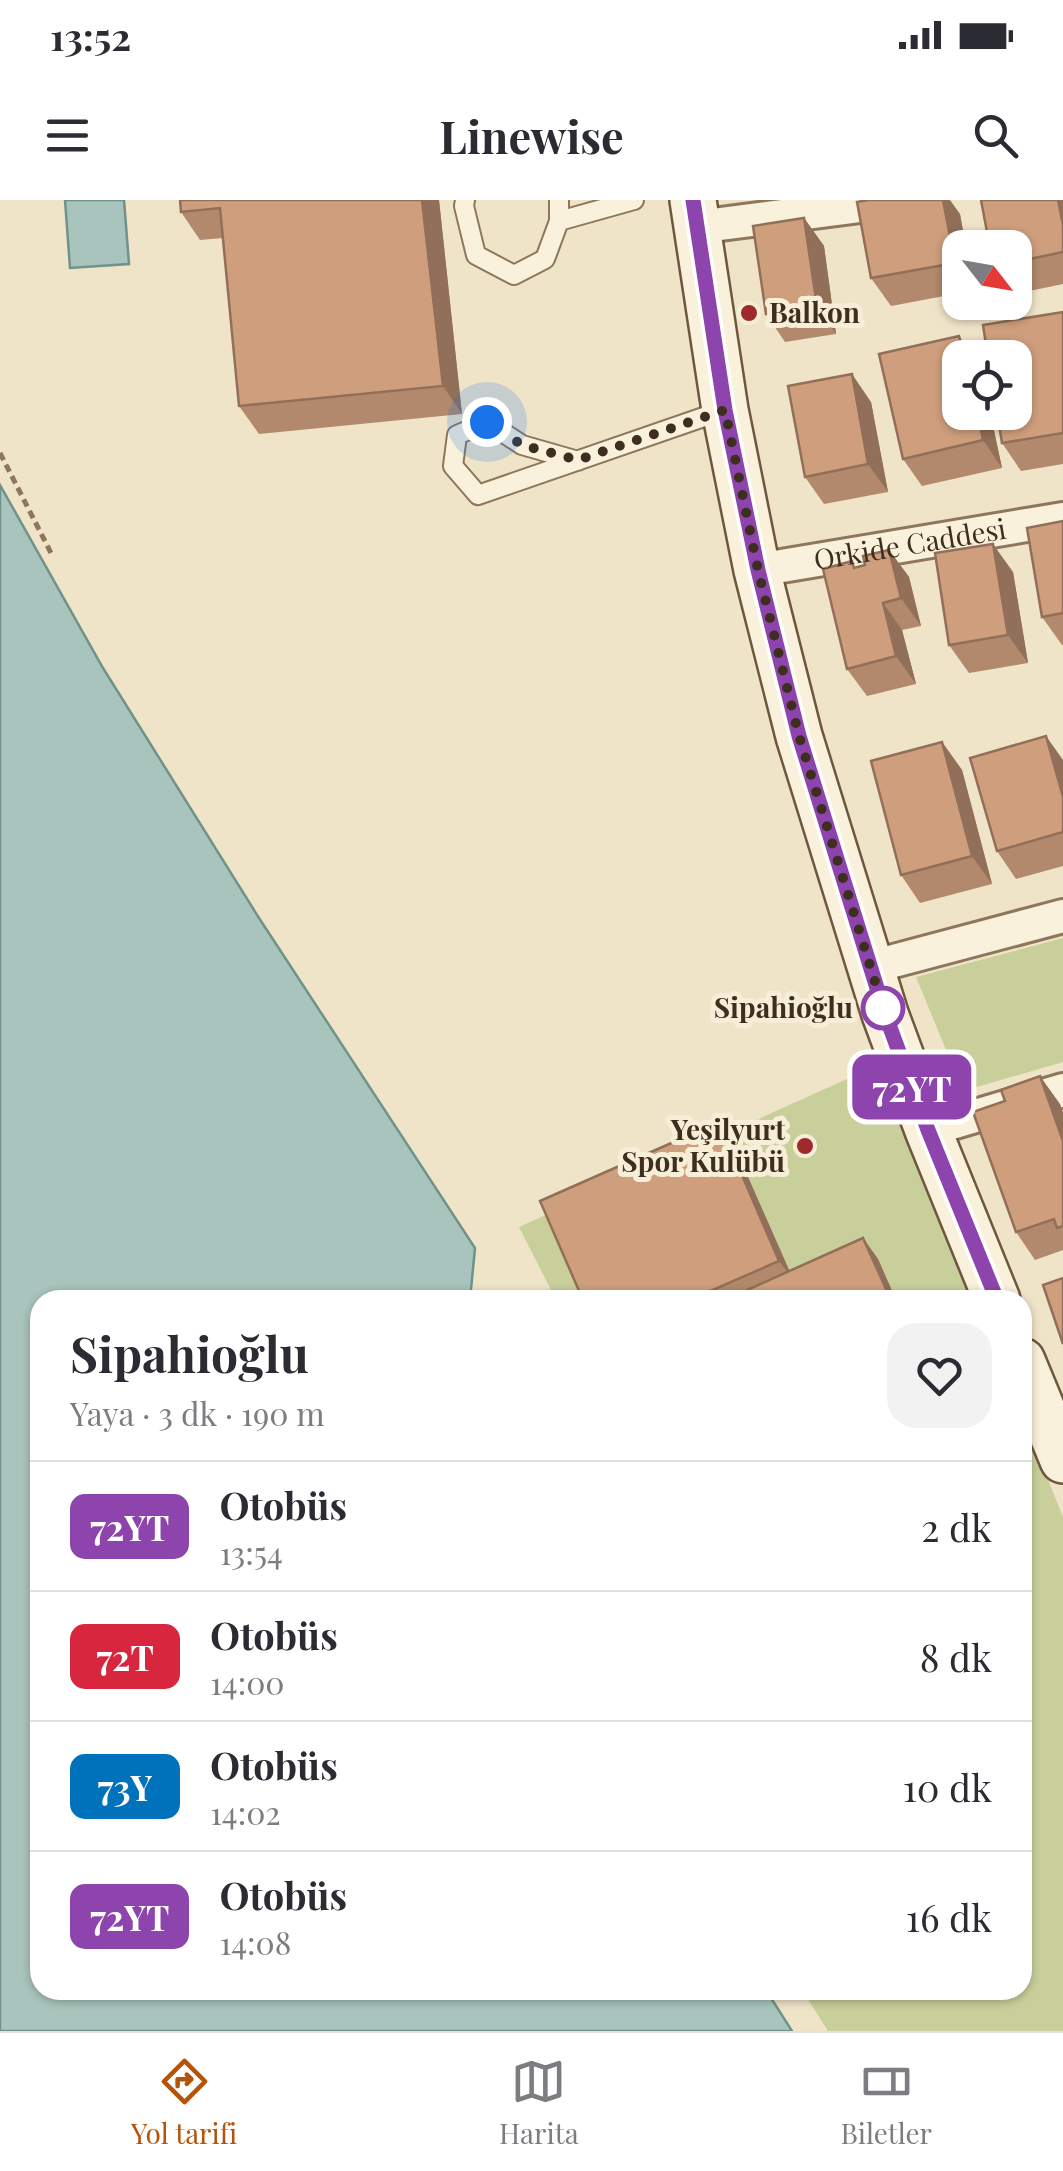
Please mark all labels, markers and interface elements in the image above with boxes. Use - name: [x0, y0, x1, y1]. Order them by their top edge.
- text: 13:52: [50, 10, 131, 61]
- text: Linewise: [439, 105, 624, 165]
- icon: menu: [40, 108, 95, 163]
- icon: search: [968, 108, 1023, 163]
- north arrow: [942, 230, 1032, 320]
- map controls: [942, 230, 1032, 430]
- place label: Balkon: [769, 293, 860, 330]
- marker: Balkon: [738, 302, 760, 324]
- button: locate: [942, 340, 1032, 430]
- your location: [462, 397, 512, 447]
- street label: Orkide Caddesi: [811, 509, 1009, 577]
- marker: Sipahioğlu: [862, 987, 904, 1029]
- place label: Sipahioğlu: [714, 988, 853, 1025]
- line badge: 72YT: [842, 1054, 982, 1120]
- text: 72YT: [872, 1064, 952, 1111]
- place label: Yeşilyurt Spor Kulübü: [621, 1110, 785, 1179]
- marker: Yeşilyurt Spor Kulübü: [794, 1135, 816, 1157]
- text: Sipahioğlu: [70, 1321, 309, 1385]
- button: heart: [887, 1323, 992, 1428]
- text: Yaya · 3 dk · 190 m: [70, 1391, 325, 1434]
- text: Otobüs: [219, 1479, 347, 1530]
- text: 2 dk: [921, 1501, 992, 1552]
- text: 72YT: [90, 1503, 169, 1550]
- text: 13:54: [219, 1530, 283, 1573]
- text: Otobüs: [210, 1609, 338, 1660]
- text: 8 dk: [920, 1631, 992, 1682]
- text: 72T: [96, 1633, 154, 1680]
- text: 14:00: [210, 1660, 285, 1703]
- text: Otobüs: [210, 1739, 338, 1790]
- text: 10 dk: [903, 1761, 992, 1812]
- text: 73Y: [98, 1763, 152, 1810]
- text: 14:02: [210, 1790, 281, 1833]
- text: Otobüs: [219, 1869, 347, 1920]
- text: 16 dk: [906, 1891, 992, 1942]
- text: 72YT: [90, 1893, 169, 1940]
- text: 14:08: [219, 1920, 291, 1963]
- tab: Yol tarifi: [131, 2054, 237, 2151]
- tab: Harita: [499, 2054, 579, 2151]
- tab: Biletler: [840, 2054, 932, 2151]

